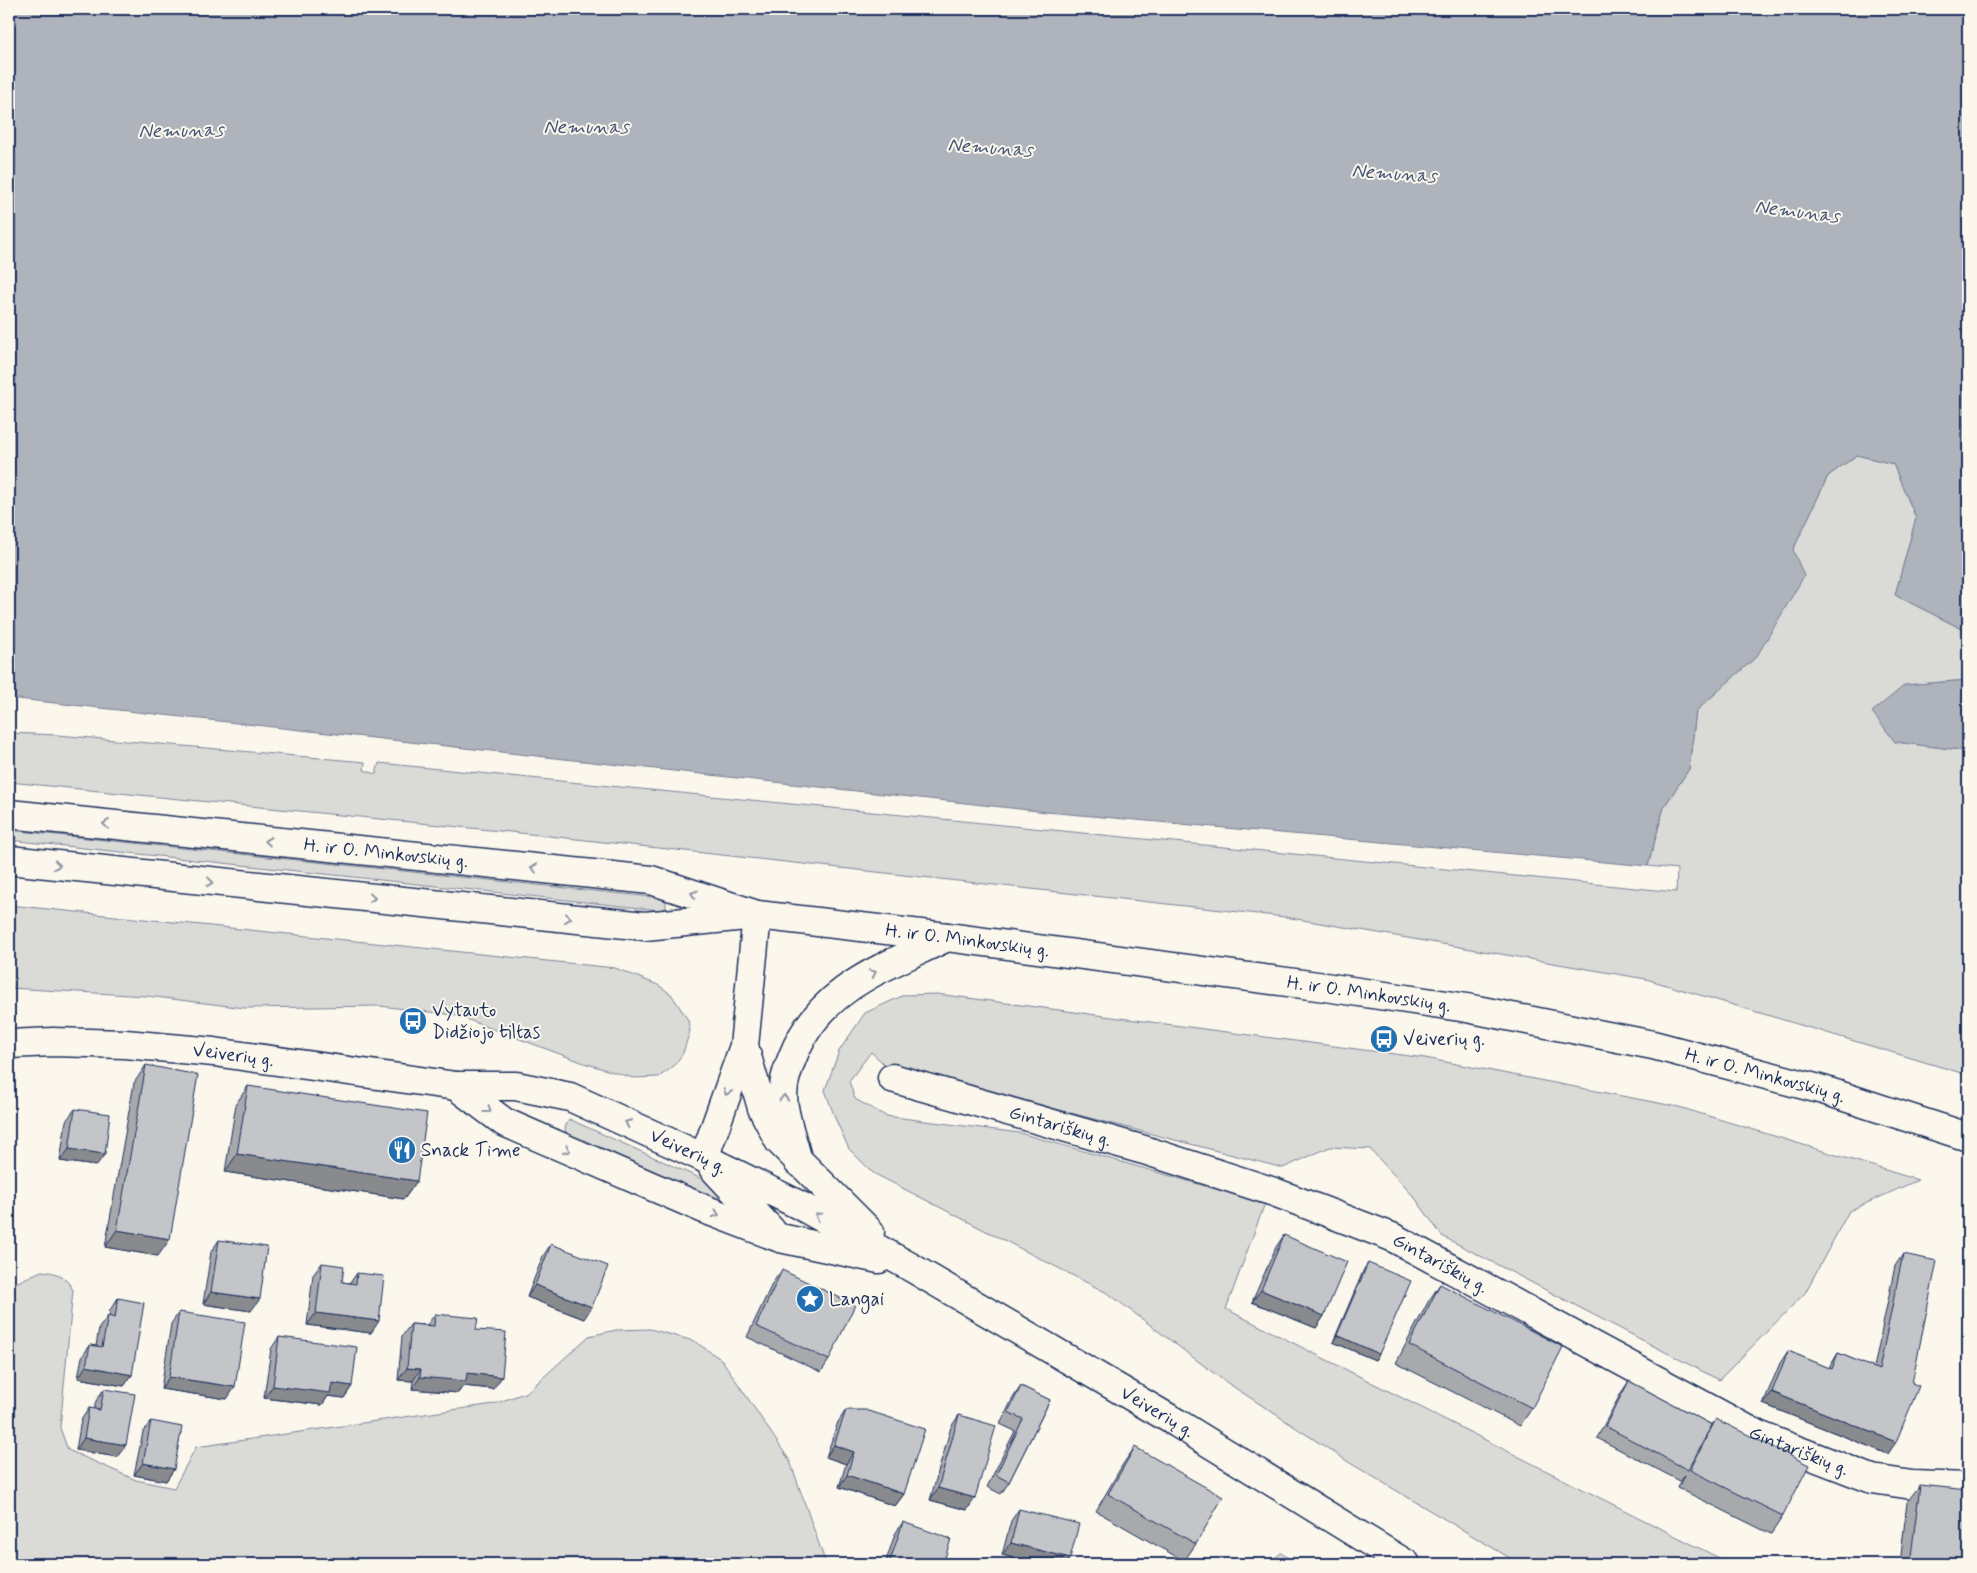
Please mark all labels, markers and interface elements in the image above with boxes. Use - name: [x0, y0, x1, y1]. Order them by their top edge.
- water label: Nemunas: [544, 114, 631, 141]
- water label: Nemunas: [138, 117, 226, 145]
- water label: Nemunas: [947, 132, 1036, 165]
- water label: Nemunas: [1351, 158, 1440, 191]
- water label: Nemunas: [1753, 193, 1843, 231]
- one-way arrow: [102, 819, 110, 830]
- street label: H. ir O. Minkovskių g.: [303, 832, 470, 874]
- one-way arrow: [264, 836, 272, 847]
- one-way arrow: [54, 859, 62, 870]
- one-way arrow: [530, 863, 538, 874]
- one-way arrow: [206, 876, 214, 887]
- one-way arrow: [690, 890, 698, 900]
- one-way arrow: [368, 892, 376, 903]
- one-way arrow: [564, 912, 572, 923]
- street label: H. ir O. Minkovskių g.: [884, 917, 1051, 963]
- one-way arrow: [868, 969, 877, 979]
- street label: H. ir O. Minkovskių g.: [1285, 970, 1453, 1018]
- place label: Vytauto Didžiojo tiltas: [432, 998, 540, 1045]
- bus stop icon: Vytauto Didžiojo tiltas: [398, 1006, 428, 1036]
- bus stop icon: Veiverių g.: [1369, 1024, 1399, 1054]
- place label: Veiverių g.: [1403, 1027, 1485, 1053]
- street label: Veiverių g.: [192, 1038, 276, 1073]
- street label: H. ir O. Minkovskių g.: [1682, 1042, 1849, 1109]
- one-way arrow: [723, 1087, 733, 1096]
- one-way arrow: [779, 1094, 789, 1102]
- street label: Gintariškių g.: [1006, 1100, 1114, 1153]
- one-way arrow: [482, 1104, 492, 1113]
- one-way arrow: [624, 1118, 633, 1129]
- street label: Veiverių g.: [646, 1123, 731, 1180]
- restaurant icon: Snack Time: [387, 1135, 417, 1165]
- place label: Snack Time: [421, 1138, 521, 1163]
- one-way arrow: [562, 1143, 571, 1154]
- one-way arrow: [711, 1207, 720, 1218]
- one-way arrow: [815, 1212, 824, 1222]
- street label: Gintariškių g.: [1388, 1227, 1493, 1299]
- place icon: Langai: [795, 1284, 825, 1314]
- place label: Langai: [829, 1287, 884, 1314]
- street label: Veiverių g.: [1116, 1380, 1199, 1443]
- street label: Gintariškių g.: [1744, 1420, 1853, 1481]

